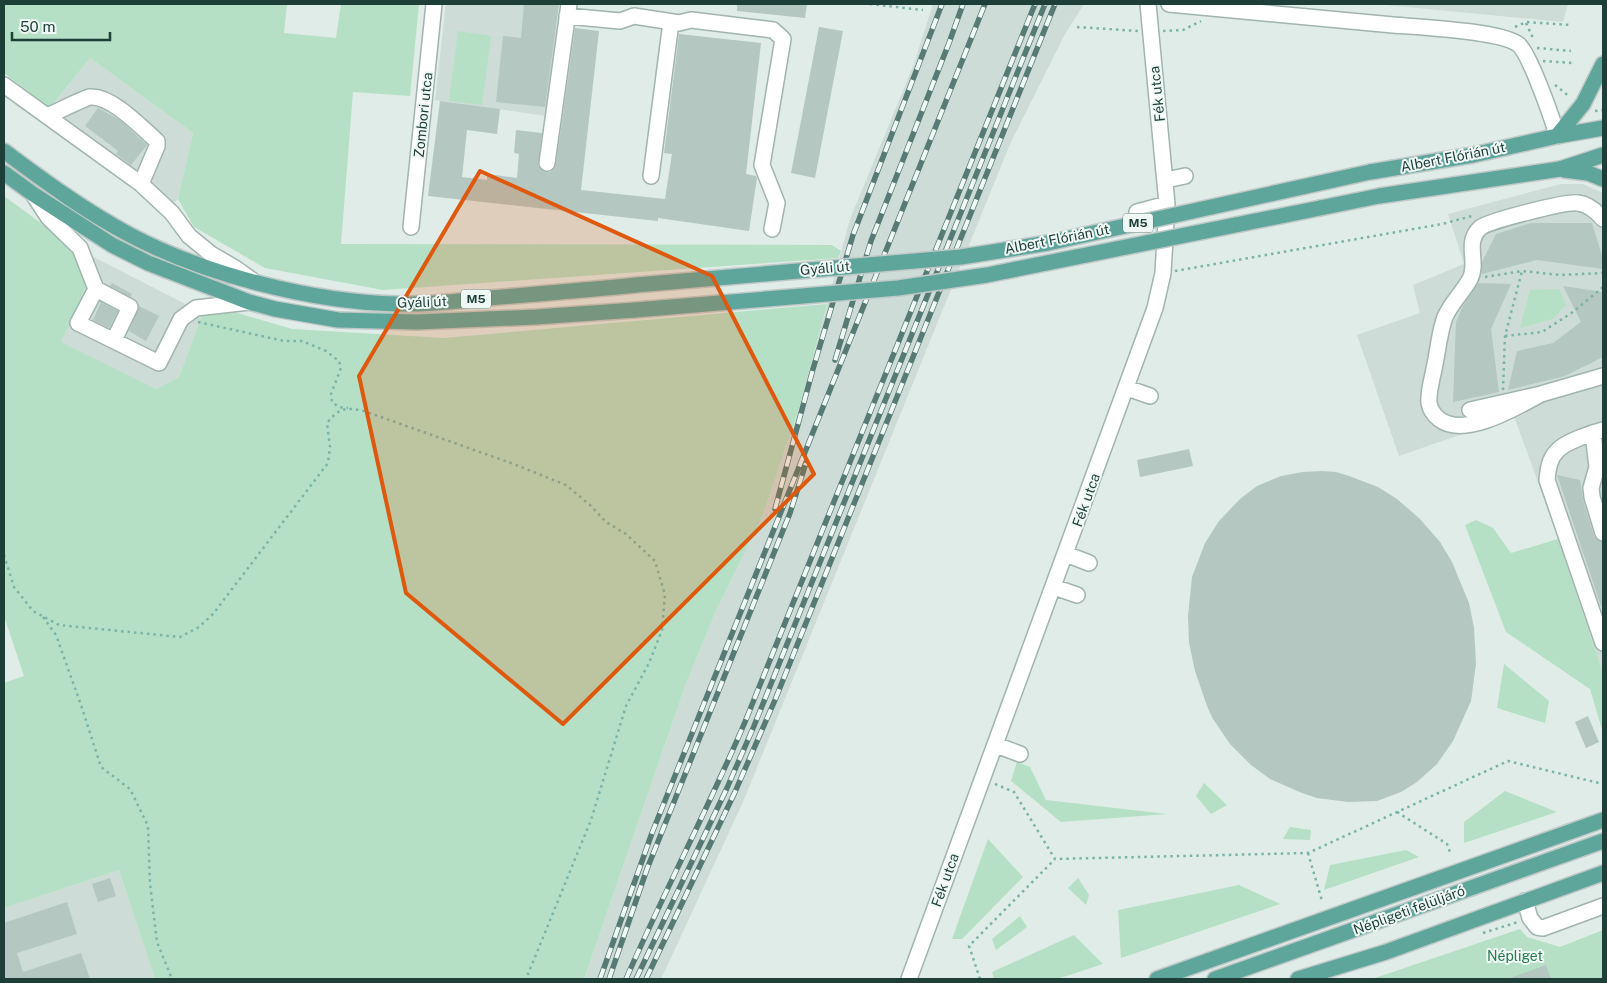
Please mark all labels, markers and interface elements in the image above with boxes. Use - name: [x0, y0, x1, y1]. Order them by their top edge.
- scale bar: [12, 10, 110, 42]
- text: 50 m: [20, 18, 55, 35]
- street label: Fék utca: [1146, 65, 1168, 123]
- street label: Zombori utca: [411, 71, 435, 159]
- street label: Albert Flórián út: [1399, 139, 1507, 175]
- road number: M5: [1123, 214, 1153, 232]
- street label: Albert Flórián út: [1003, 221, 1111, 257]
- street label: Gyáli út: [799, 258, 851, 278]
- road number: M5: [461, 290, 491, 308]
- street label: Gyáli út: [397, 293, 447, 311]
- street label: Fék utca: [1069, 471, 1103, 529]
- street label: Fék utca: [928, 851, 962, 909]
- street label: Népligeti felüljáró: [1351, 882, 1467, 938]
- park label: Népliget: [1487, 948, 1543, 964]

